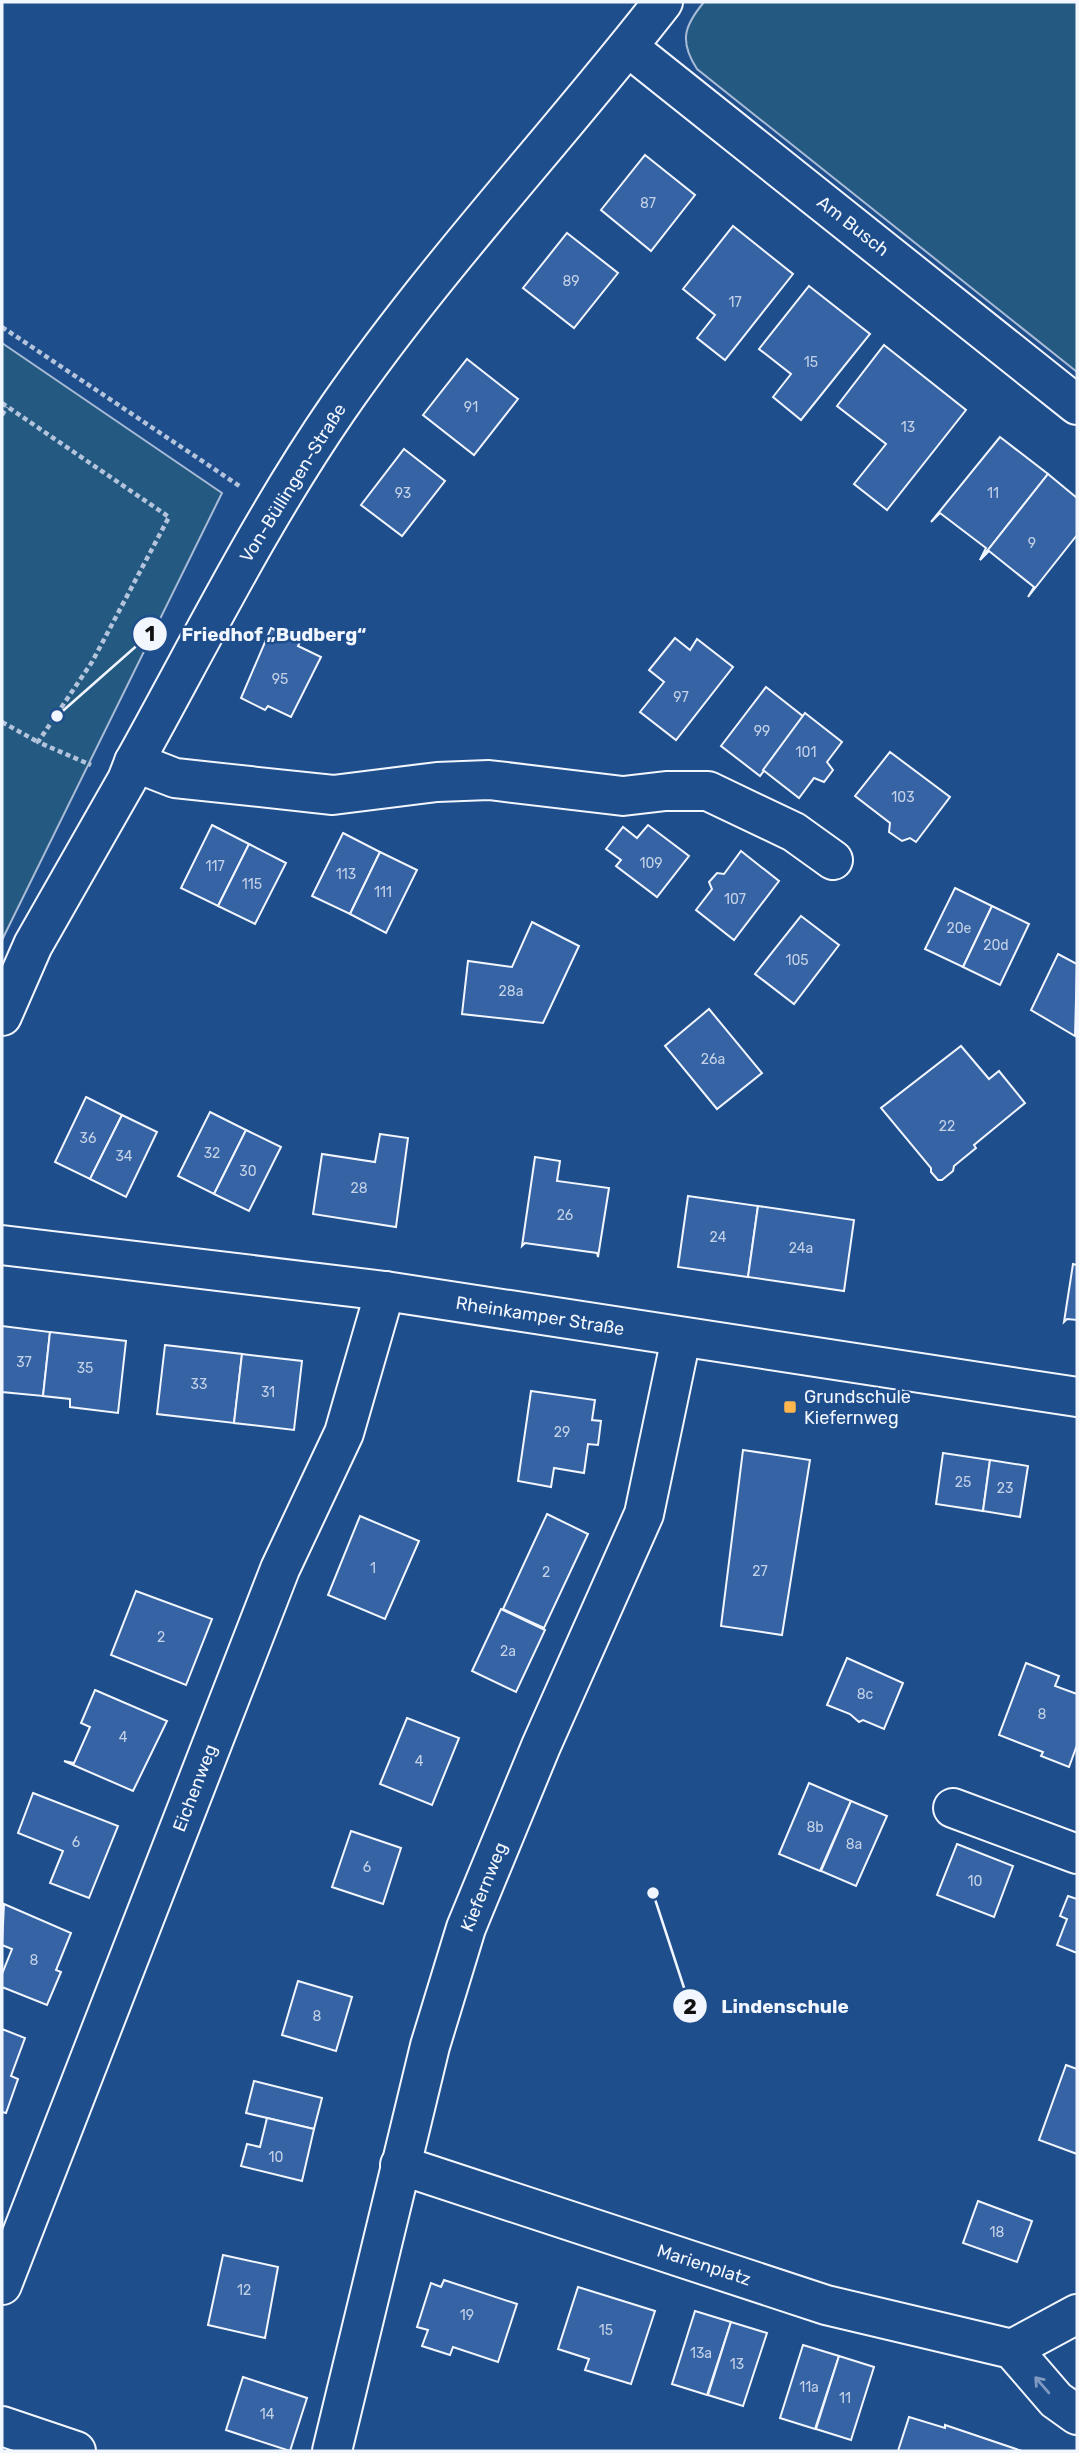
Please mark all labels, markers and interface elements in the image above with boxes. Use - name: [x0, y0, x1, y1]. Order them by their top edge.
- street label: Am Busch: [813, 191, 893, 261]
- house number: 87: [640, 195, 656, 212]
- house number: 89: [562, 273, 580, 290]
- house number: 17: [728, 294, 742, 311]
- house number: 15: [804, 354, 818, 371]
- street label: Von-Büllingen-Straße: [235, 399, 351, 567]
- house number: 91: [464, 399, 478, 416]
- house number: 13: [901, 419, 915, 436]
- house number: 93: [395, 485, 411, 502]
- house number: 11: [987, 485, 999, 502]
- house number: 9: [1028, 535, 1036, 552]
- callout: Friedhof „Budberg“: [132, 614, 381, 654]
- text: 1: [145, 621, 155, 646]
- text: Friedhof „Budberg“: [182, 623, 366, 646]
- house number: 95: [272, 671, 288, 688]
- house number: 97: [673, 689, 689, 706]
- house number: 99: [754, 723, 770, 740]
- house number: 101: [796, 744, 816, 761]
- house number: 103: [891, 789, 915, 806]
- house number: 109: [639, 855, 663, 872]
- house number: 117: [205, 858, 225, 875]
- house number: 113: [336, 866, 356, 883]
- house number: 115: [242, 876, 262, 893]
- house number: 111: [374, 884, 392, 901]
- house number: 107: [724, 891, 746, 908]
- house number: 20e: [947, 920, 972, 937]
- house number: 20d: [983, 937, 1009, 954]
- house number: 105: [785, 952, 809, 969]
- house number: 28a: [499, 983, 523, 1000]
- house number: 26a: [701, 1051, 725, 1068]
- house number: 22: [939, 1118, 955, 1135]
- house number: 36: [80, 1130, 96, 1147]
- house number: 32: [204, 1145, 220, 1162]
- house number: 34: [115, 1148, 133, 1165]
- house number: 30: [239, 1163, 257, 1180]
- house number: 28: [350, 1180, 368, 1197]
- house number: 26: [557, 1207, 573, 1224]
- house number: 24: [710, 1229, 727, 1246]
- house number: 24a: [789, 1240, 813, 1257]
- street label: Rheinkamper Straße: [454, 1292, 626, 1340]
- house number: 37: [16, 1354, 32, 1371]
- house number: 35: [77, 1360, 93, 1377]
- house number: 33: [191, 1376, 207, 1393]
- house number: 31: [261, 1384, 275, 1401]
- place label: Grundschule Kiefernweg: [804, 1386, 911, 1429]
- marker: Grundschule Kiefernweg: [782, 1399, 798, 1415]
- house number: 29: [554, 1424, 570, 1441]
- house number: 25: [955, 1474, 971, 1491]
- house number: 23: [997, 1480, 1013, 1497]
- house number: 1: [370, 1560, 376, 1577]
- house number: 27: [752, 1563, 768, 1580]
- house number: 2: [542, 1564, 550, 1581]
- house number: 2: [157, 1629, 165, 1646]
- house number: 2a: [500, 1643, 516, 1660]
- house number: 8c: [857, 1686, 874, 1703]
- house number: 8: [1038, 1706, 1047, 1723]
- house number: 4: [119, 1729, 128, 1746]
- street label: Eichenweg: [168, 1741, 222, 1835]
- house number: 4: [415, 1753, 424, 1770]
- house number: 8b: [806, 1819, 824, 1836]
- house number: 6: [72, 1834, 80, 1851]
- house number: 8a: [846, 1836, 862, 1853]
- street label: Kiefernweg: [456, 1839, 512, 1935]
- house number: 6: [363, 1859, 371, 1876]
- house number: 10: [968, 1873, 983, 1890]
- house number: 8: [30, 1952, 39, 1969]
- callout: Lindenschule: [672, 1986, 863, 2026]
- text: 2: [683, 1994, 697, 2019]
- text: Lindenschule: [721, 1995, 849, 2018]
- house number: 8: [313, 2008, 322, 2025]
- house number: 10: [269, 2149, 284, 2166]
- house number: 18: [990, 2224, 1005, 2241]
- street label: Marienplatz: [654, 2239, 754, 2291]
- house number: 12: [237, 2282, 251, 2299]
- house number: 19: [460, 2307, 474, 2324]
- house number: 15: [599, 2322, 613, 2339]
- house number: 13a: [690, 2345, 712, 2362]
- house number: 13: [730, 2356, 744, 2373]
- one-way arrow: [1034, 2376, 1050, 2394]
- house number: 11a: [799, 2379, 819, 2396]
- house number: 11: [839, 2390, 851, 2407]
- house number: 14: [260, 2406, 275, 2423]

